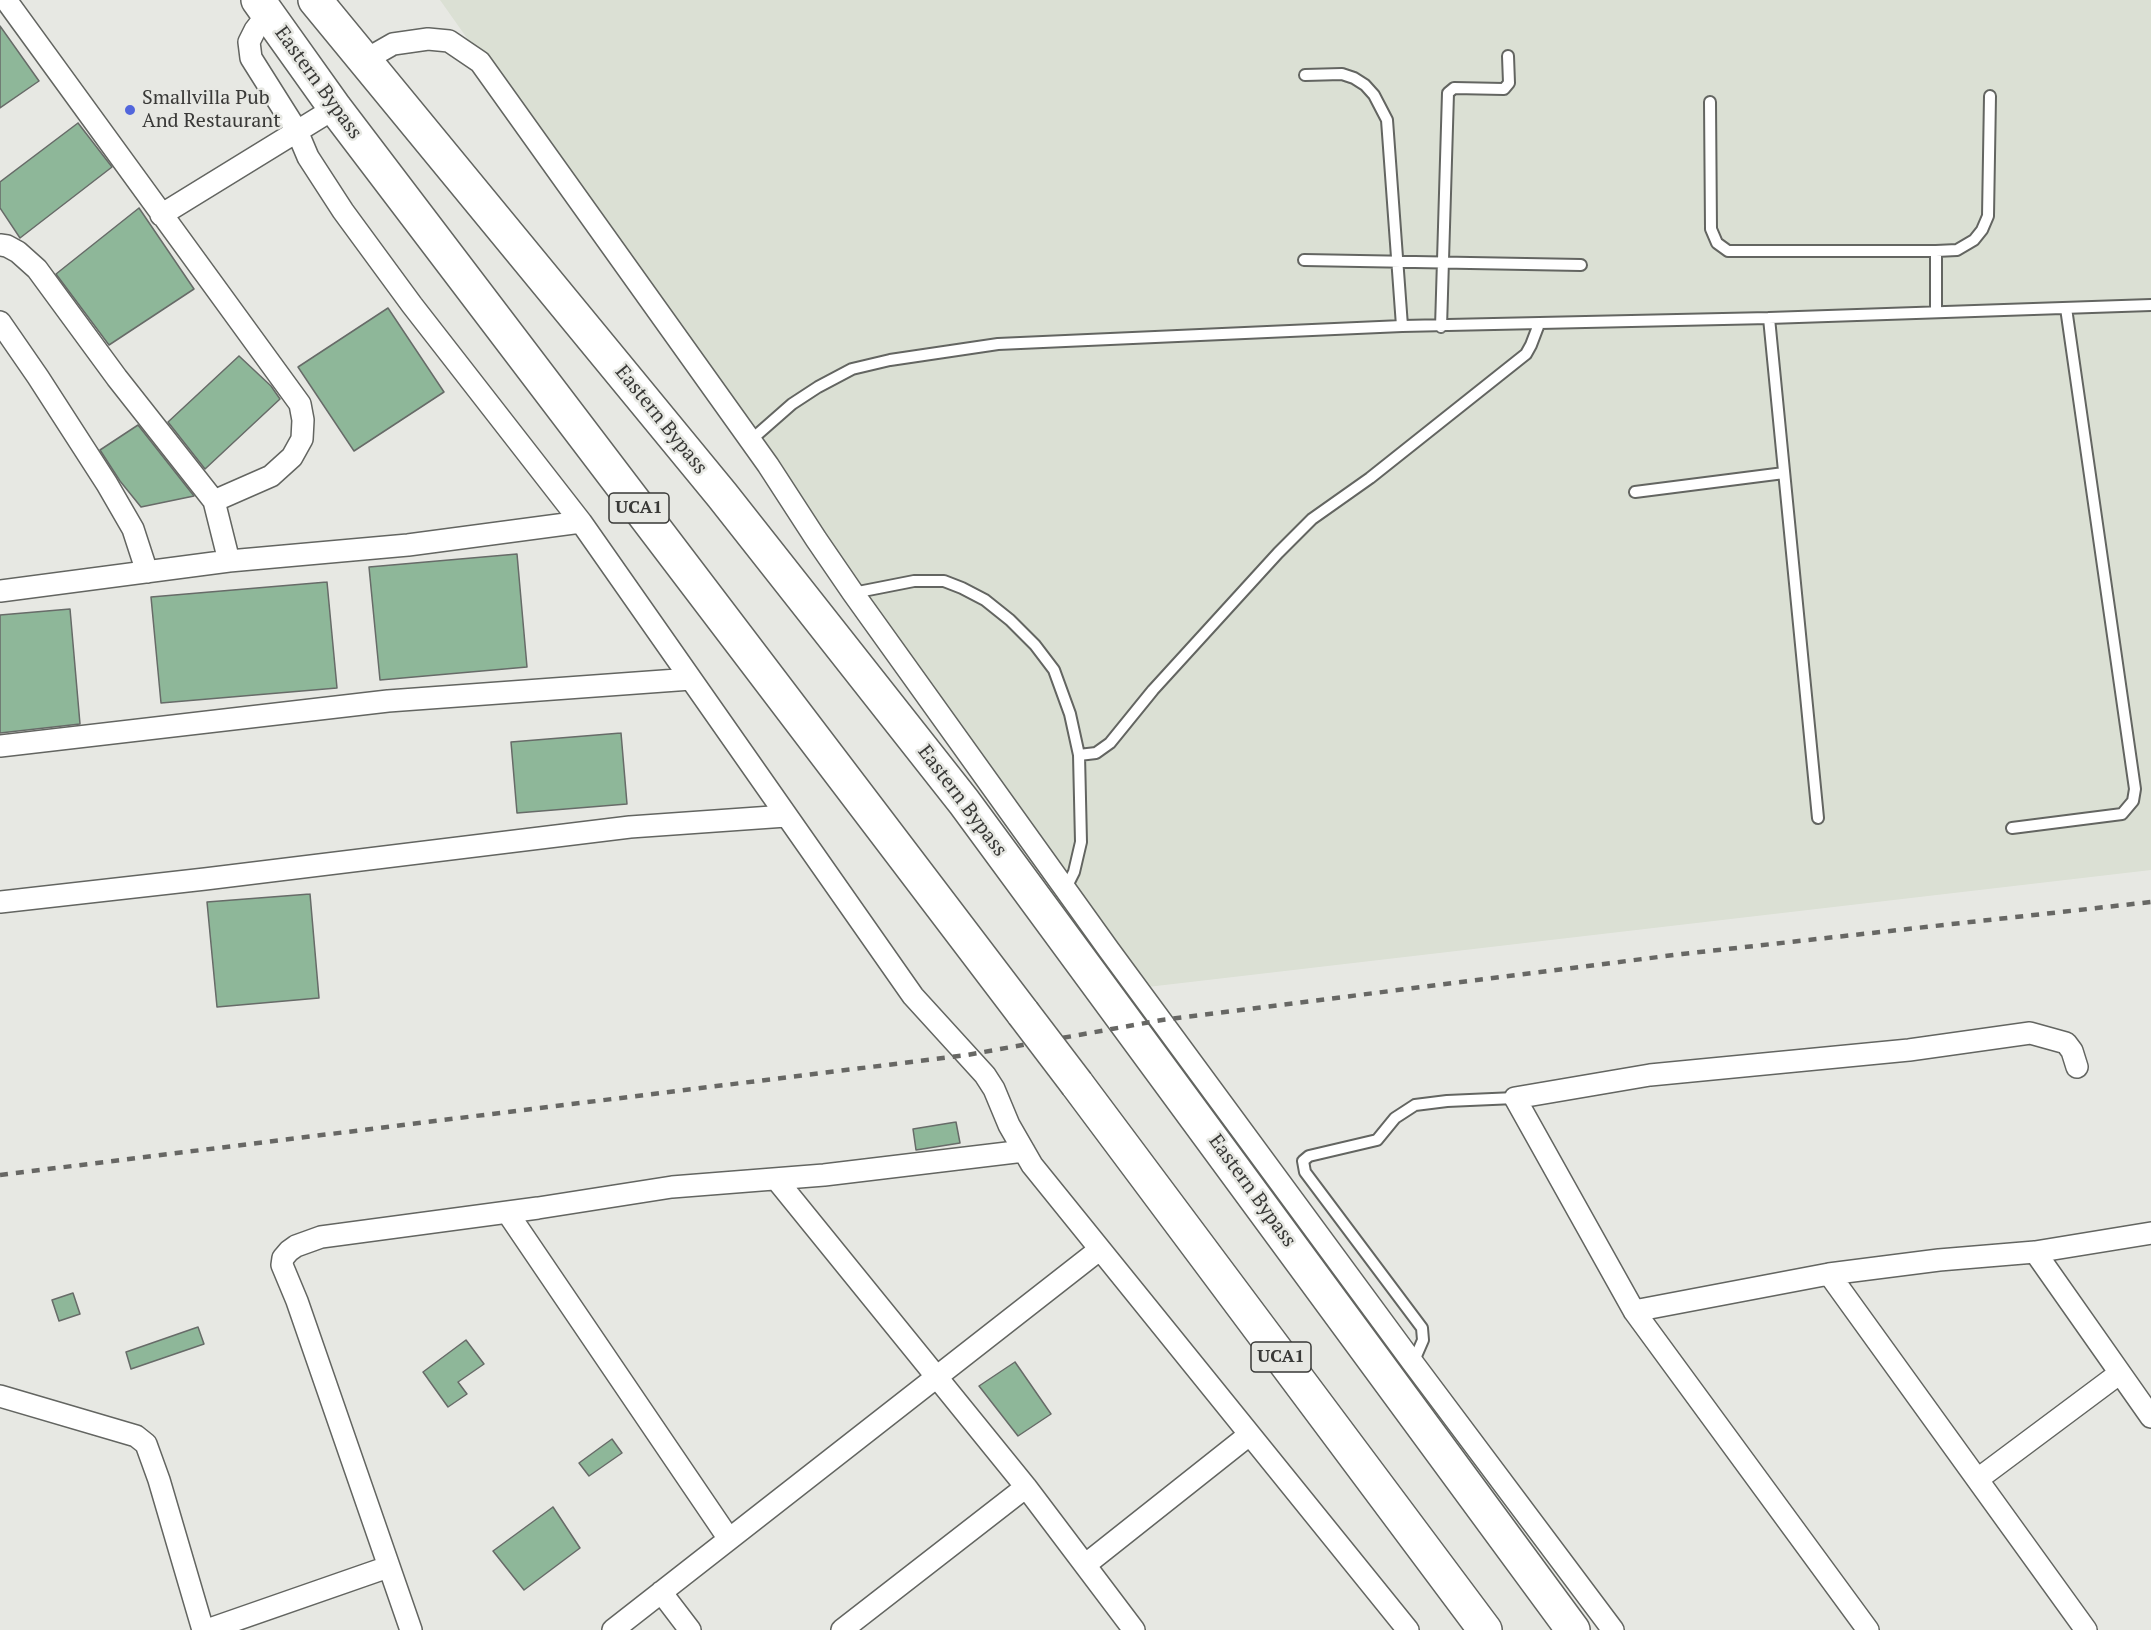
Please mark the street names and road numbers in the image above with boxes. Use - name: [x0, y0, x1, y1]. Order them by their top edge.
- street label: Eastern Bypass: [269, 22, 367, 144]
- street label: Eastern Bypass: [610, 361, 712, 479]
- road number: UCA1: [609, 493, 669, 523]
- street label: Eastern Bypass: [912, 740, 1012, 862]
- street label: Eastern Bypass: [1203, 1130, 1301, 1252]
- road number: UCA1: [1251, 1342, 1311, 1372]

